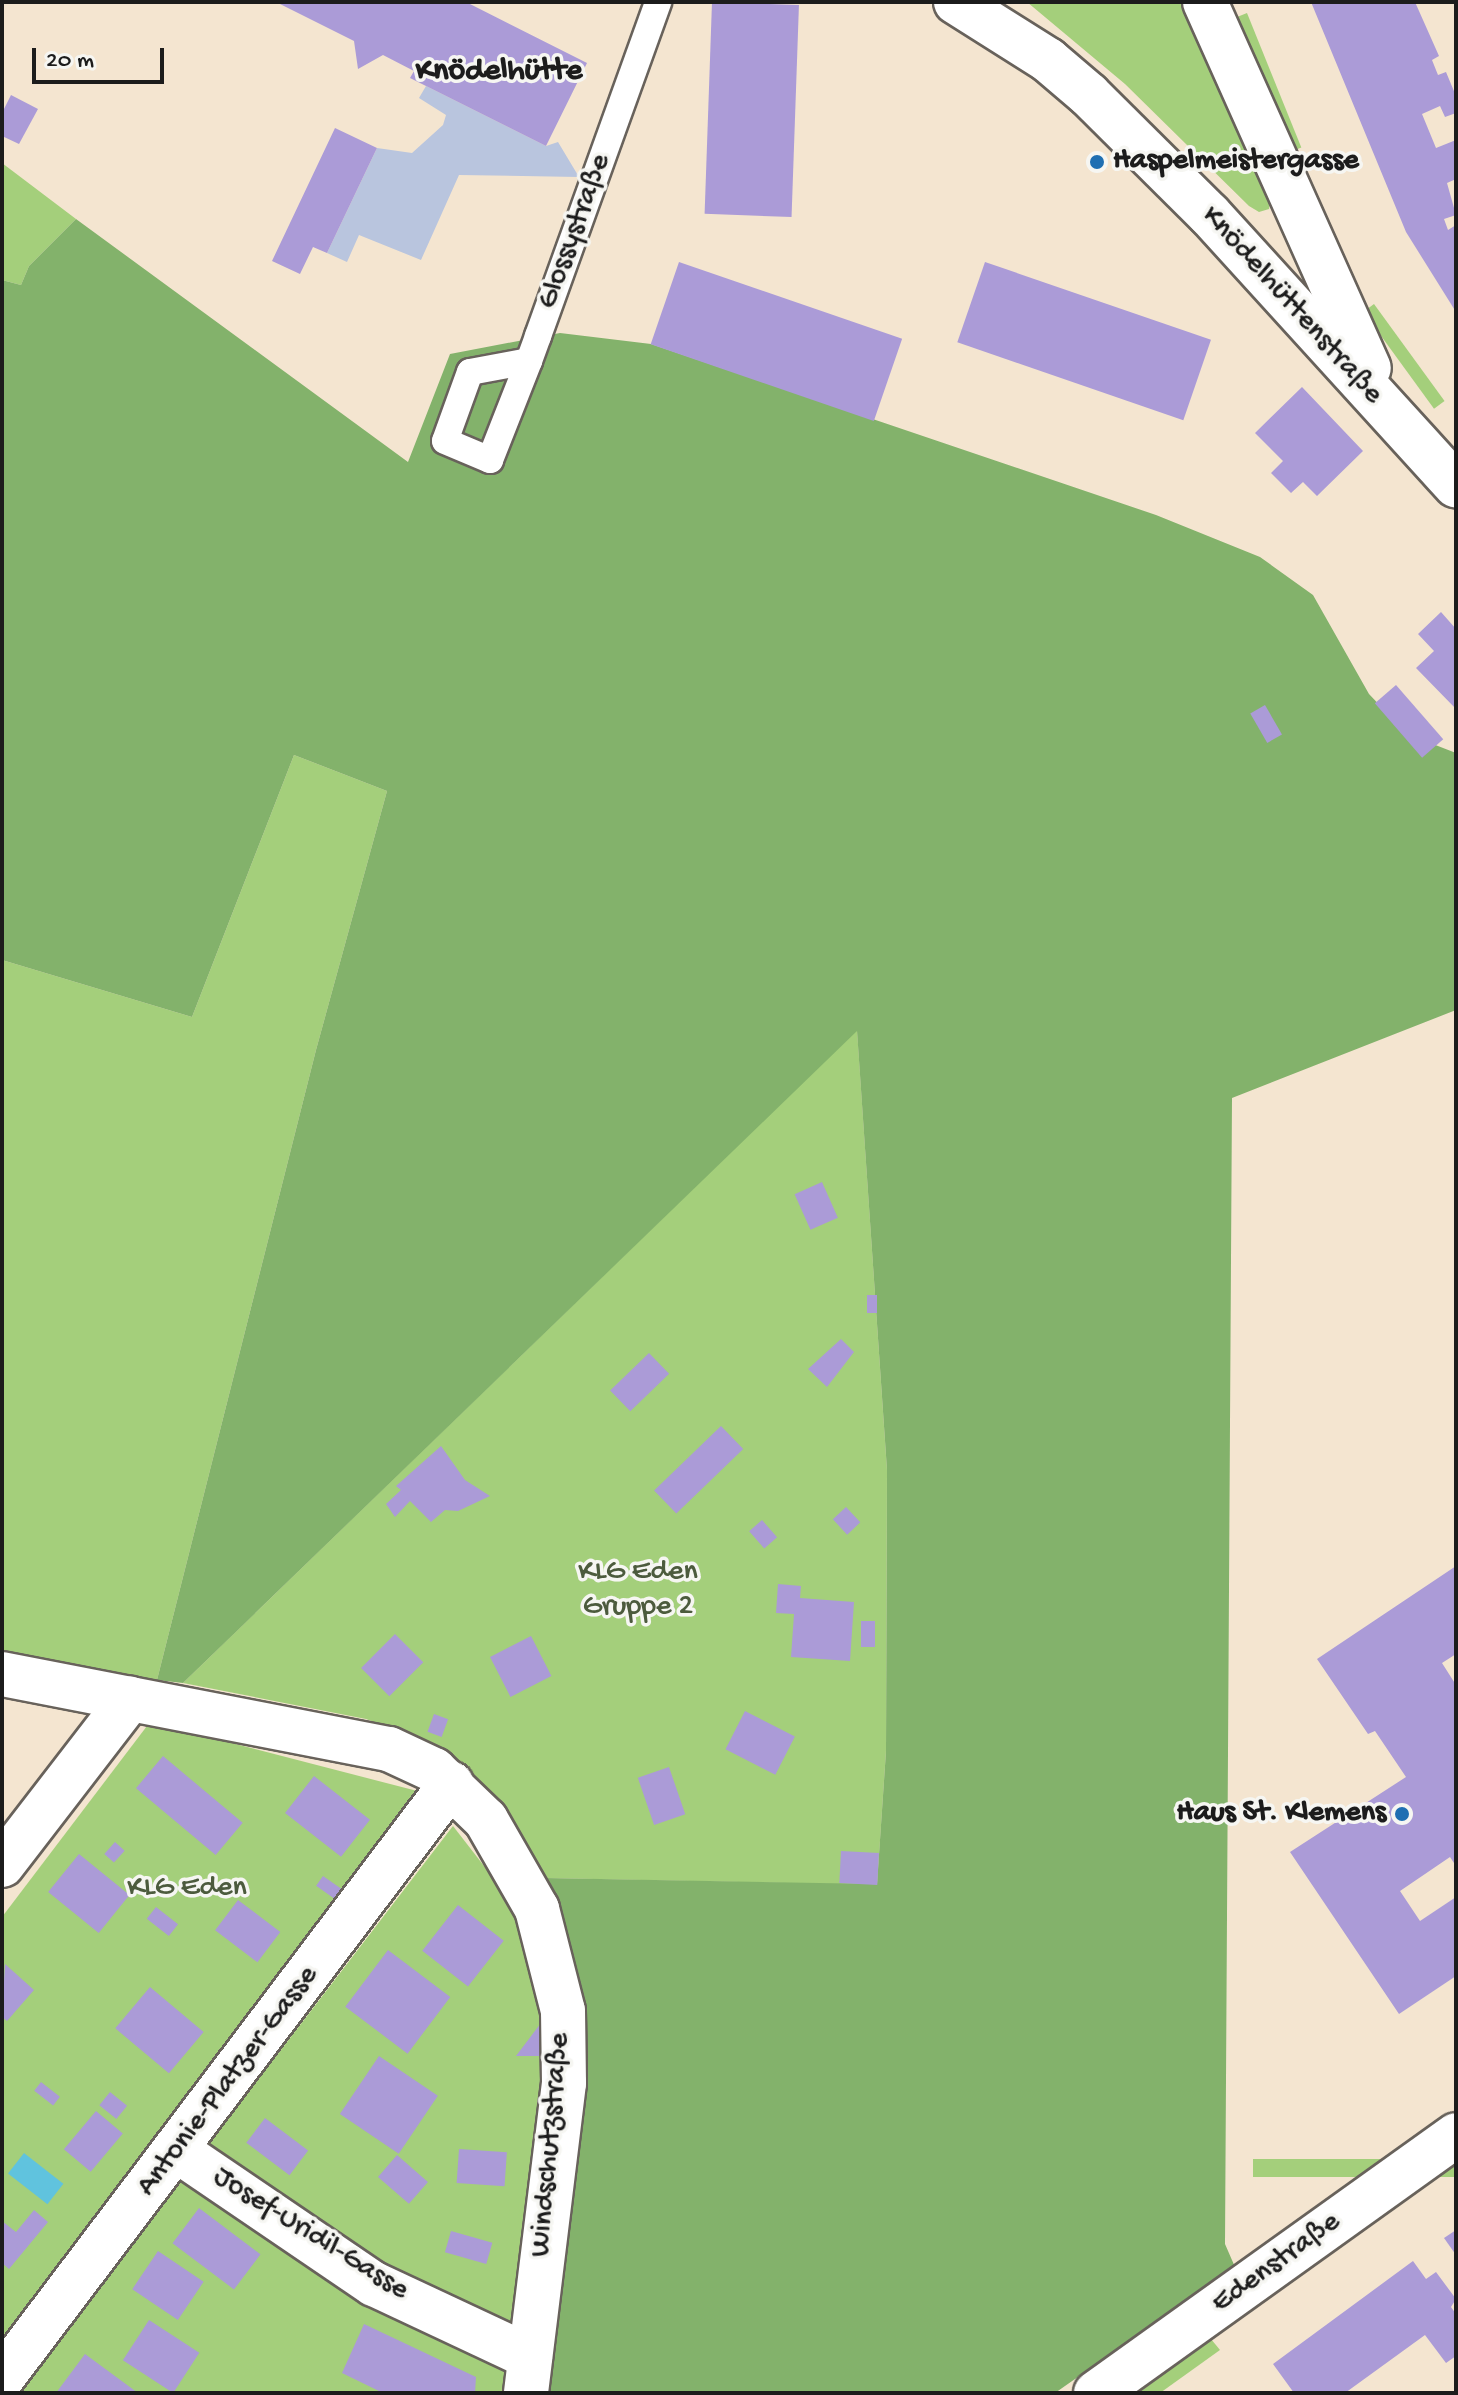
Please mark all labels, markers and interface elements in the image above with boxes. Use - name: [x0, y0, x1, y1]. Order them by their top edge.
- scale bar: [36, 32, 168, 82]
- text: 20 m: [46, 47, 94, 76]
- district label: Knödelhütte: [416, 53, 582, 91]
- place label: Haspelmeistergasse: [1113, 144, 1359, 180]
- street label: Glossystraße: [531, 150, 621, 314]
- marker: Haspelmeistergasse: [1088, 153, 1106, 171]
- street label: Knödelhüttenstraße: [1192, 199, 1390, 413]
- park label: KLG Eden Gruppe 2: [578, 1555, 698, 1626]
- place label: Haus St. Klemens: [1177, 1796, 1386, 1832]
- marker: Haus St. Klemens: [1393, 1805, 1411, 1823]
- park label: KLG Eden: [127, 1871, 247, 1907]
- street label: Antonie-Platzer-Gasse: [131, 1960, 327, 2204]
- street label: Windschutzstraße: [524, 2031, 580, 2259]
- street label: Josef-Uridil-Gasse: [205, 2160, 415, 2310]
- street label: Edenstraße: [1206, 2205, 1348, 2323]

